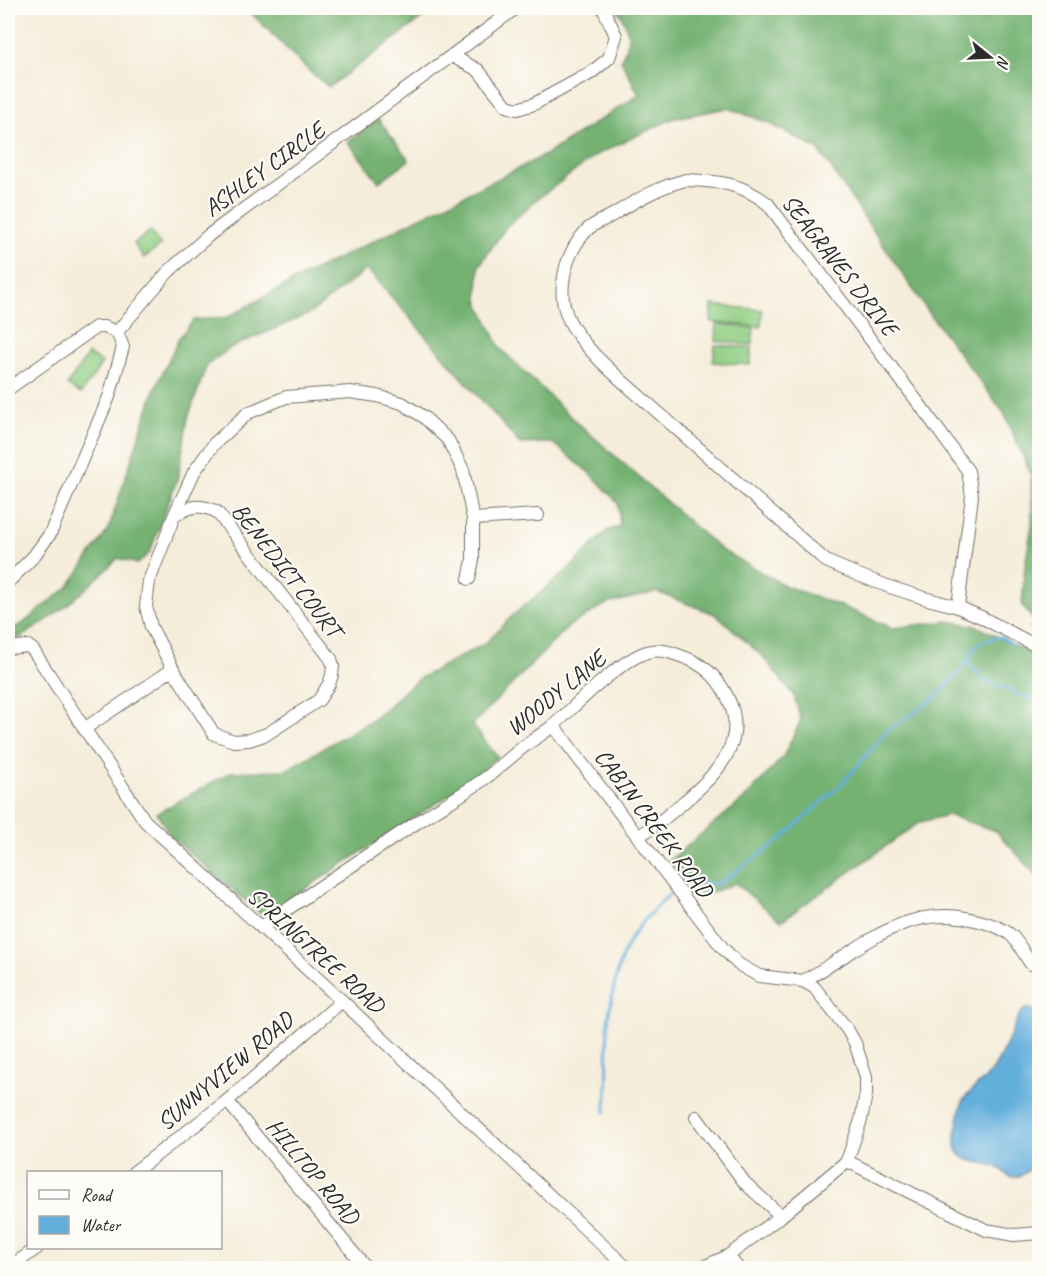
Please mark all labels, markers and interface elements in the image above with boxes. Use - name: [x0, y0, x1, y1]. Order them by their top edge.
- north arrow: [960, 27, 1020, 87]
- text: N: [991, 54, 1014, 72]
- street label: ASHLEY CIRCLE: [198, 113, 333, 223]
- street label: SEAGRAVES DRIVE: [775, 188, 906, 344]
- street label: BENEDICT COURT: [225, 497, 352, 648]
- street label: WOODY LANE: [500, 642, 614, 742]
- street label: CABIN CREEK ROAD: [588, 742, 721, 905]
- street label: SPRINGTREE ROAD: [241, 880, 392, 1021]
- street label: SUNNYVIEW ROAD: [151, 1004, 301, 1137]
- street label: HILLTOP ROAD: [260, 1112, 367, 1232]
- legend: [27, 1171, 222, 1249]
- text: Road: [81, 1184, 114, 1206]
- text: Water: [81, 1214, 122, 1236]

